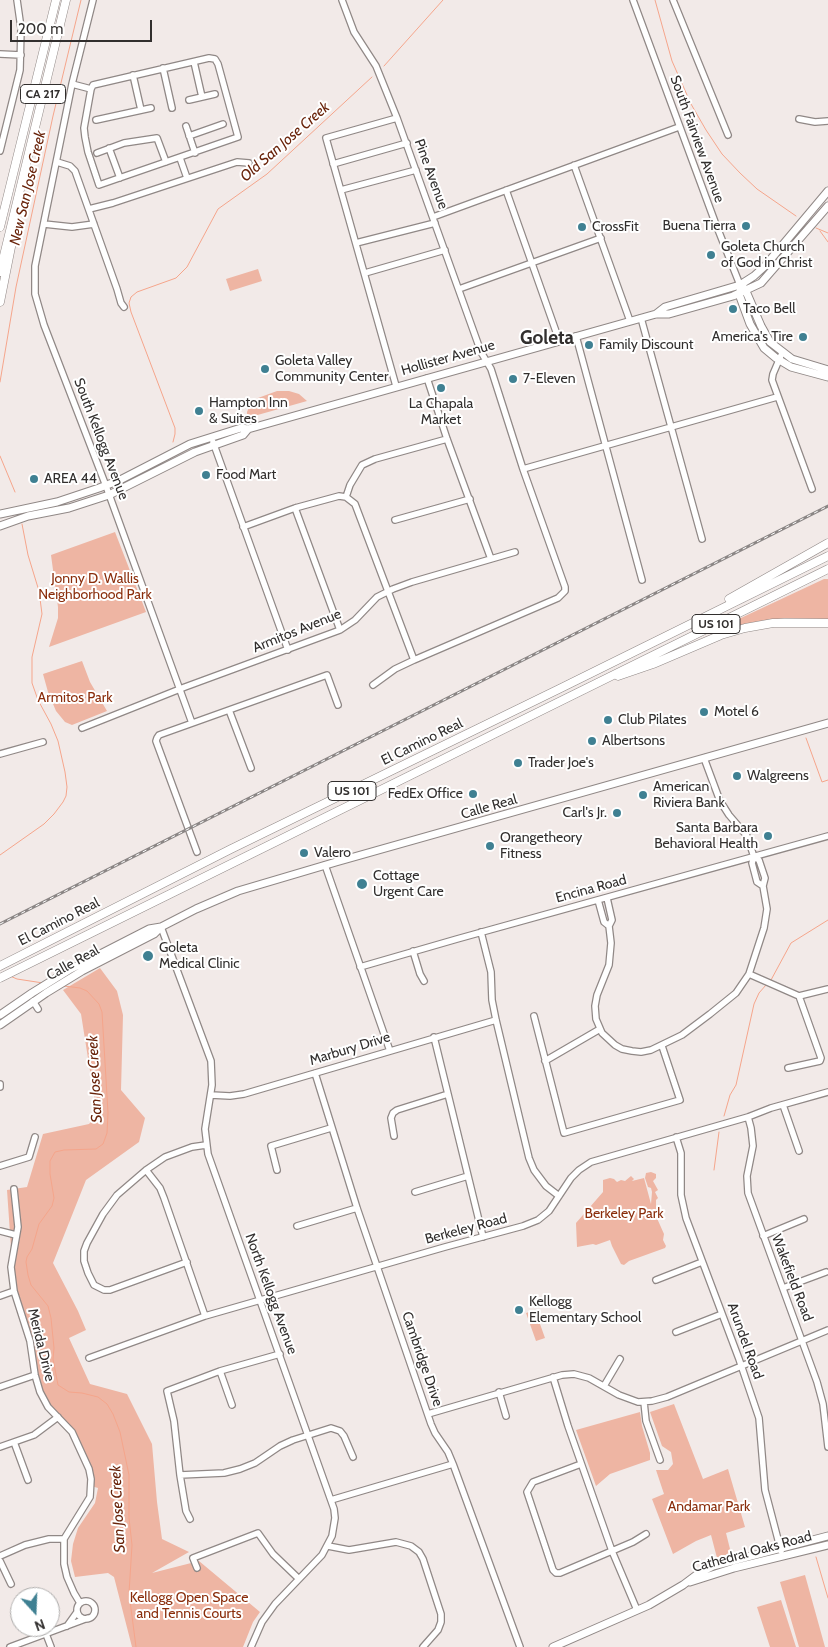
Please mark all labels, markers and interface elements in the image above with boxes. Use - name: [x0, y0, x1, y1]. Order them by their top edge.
- scale bar: [12, 10, 155, 42]
- text: 200 m: [18, 20, 63, 38]
- street label: South Fairview Avenue: [666, 73, 728, 205]
- road number: CA 217: [20, 85, 66, 104]
- water label: Old San Jose Creek: [237, 98, 333, 186]
- water label: New San Jose Creek: [6, 129, 50, 247]
- street label: Pine Avenue: [411, 137, 451, 211]
- place label: Buena Tierra: [663, 218, 736, 234]
- place label: CrossFit: [592, 219, 639, 235]
- marker: Buena Tierra: [740, 220, 752, 232]
- marker: CrossFit: [576, 221, 588, 233]
- place label: Goleta Church of God in Christ: [721, 239, 812, 272]
- marker: Goleta Church of God in Christ: [705, 249, 717, 261]
- place label: Taco Bell: [743, 301, 796, 317]
- marker: Taco Bell: [727, 303, 739, 315]
- district label: Goleta: [520, 327, 574, 349]
- place label: America's Tire: [712, 329, 793, 345]
- marker: America's Tire: [797, 331, 809, 343]
- street label: Hollister Avenue: [399, 337, 497, 379]
- place label: Family Discount: [599, 337, 693, 353]
- marker: Family Discount: [583, 339, 595, 351]
- place label: Goleta Valley Community Center: [275, 353, 388, 386]
- marker: Goleta Valley Community Center: [259, 363, 271, 375]
- place label: 7-Eleven: [523, 371, 576, 387]
- marker: 7-Eleven: [507, 373, 519, 385]
- street label: South Kellogg Avenue: [70, 376, 132, 502]
- marker: La Chapala Market: [435, 382, 447, 394]
- place label: Hampton Inn & Suites: [209, 395, 288, 428]
- place label: La Chapala Market: [409, 396, 473, 428]
- marker: Hampton Inn & Suites: [193, 405, 205, 417]
- place label: Food Mart: [216, 467, 276, 483]
- marker: Food Mart: [200, 469, 212, 481]
- place label: AREA 44: [44, 471, 97, 487]
- marker: AREA 44: [28, 473, 40, 485]
- park label: Jonny D. Wallis Neighborhood Park: [38, 571, 152, 604]
- street label: Armitos Avenue: [250, 606, 344, 656]
- road number: US 101: [692, 614, 740, 634]
- park label: Armitos Park: [38, 690, 112, 706]
- place label: Motel 6: [714, 704, 759, 720]
- marker: Motel 6: [698, 706, 710, 718]
- place label: Club Pilates: [618, 712, 687, 728]
- marker: Club Pilates: [602, 714, 614, 726]
- street label: El Camino Real: [378, 715, 466, 769]
- place label: Albertsons: [602, 733, 665, 749]
- marker: Albertsons: [586, 735, 598, 747]
- place label: Trader Joe's: [528, 755, 594, 771]
- marker: Trader Joe's: [512, 757, 524, 769]
- place label: Walgreens: [747, 768, 809, 784]
- marker: Walgreens: [731, 770, 743, 782]
- place label: American Riviera Bank: [653, 779, 725, 812]
- road number: US 101: [328, 781, 376, 800]
- place label: FedEx Office: [388, 786, 463, 802]
- marker: FedEx Office: [467, 788, 479, 800]
- marker: American Riviera Bank: [637, 789, 649, 801]
- street label: Calle Real: [459, 791, 519, 823]
- place label: Carl's Jr.: [562, 805, 607, 821]
- marker: Carl's Jr.: [611, 807, 623, 819]
- place label: Santa Barbara Behavioral Health: [654, 820, 758, 852]
- place label: Orangetheory Fitness: [500, 830, 582, 862]
- marker: Santa Barbara Behavioral Health: [762, 830, 774, 842]
- marker: Orangetheory Fitness: [484, 840, 496, 852]
- place label: Valero: [314, 845, 351, 861]
- marker: Valero: [298, 847, 310, 859]
- place label: Cottage Urgent Care: [373, 868, 444, 900]
- street label: Encina Road: [554, 871, 628, 907]
- marker: Cottage Urgent Care: [355, 877, 369, 891]
- street label: El Camino Real: [16, 894, 102, 950]
- place label: Goleta Medical Clinic: [159, 940, 240, 972]
- street label: Calle Real: [44, 942, 102, 984]
- marker: Goleta Medical Clinic: [141, 949, 155, 963]
- street label: Marbury Drive: [308, 1029, 392, 1069]
- water label: San Jose Creek: [84, 1035, 106, 1123]
- park label: Berkeley Park: [585, 1206, 663, 1222]
- street label: Berkeley Road: [423, 1210, 509, 1248]
- street label: North Kellogg Avenue: [241, 1231, 301, 1357]
- street label: Wakefield Road: [768, 1232, 816, 1324]
- place label: Kellogg Elementary School: [529, 1294, 641, 1326]
- street label: Arundel Road: [723, 1301, 767, 1381]
- marker: Kellogg Elementary School: [513, 1304, 525, 1316]
- street label: Merida Drive: [24, 1307, 58, 1383]
- street label: Cambridge Drive: [398, 1309, 446, 1409]
- water label: San Jose Creek: [107, 1465, 129, 1553]
- park label: Andamar Park: [668, 1499, 750, 1515]
- street label: Cathedral Oaks Road: [690, 1528, 814, 1576]
- north arrow: [10, 1587, 60, 1637]
- park label: Kellogg Open Space and Tennis Courts: [130, 1590, 248, 1622]
- text: N: [32, 1615, 48, 1635]

